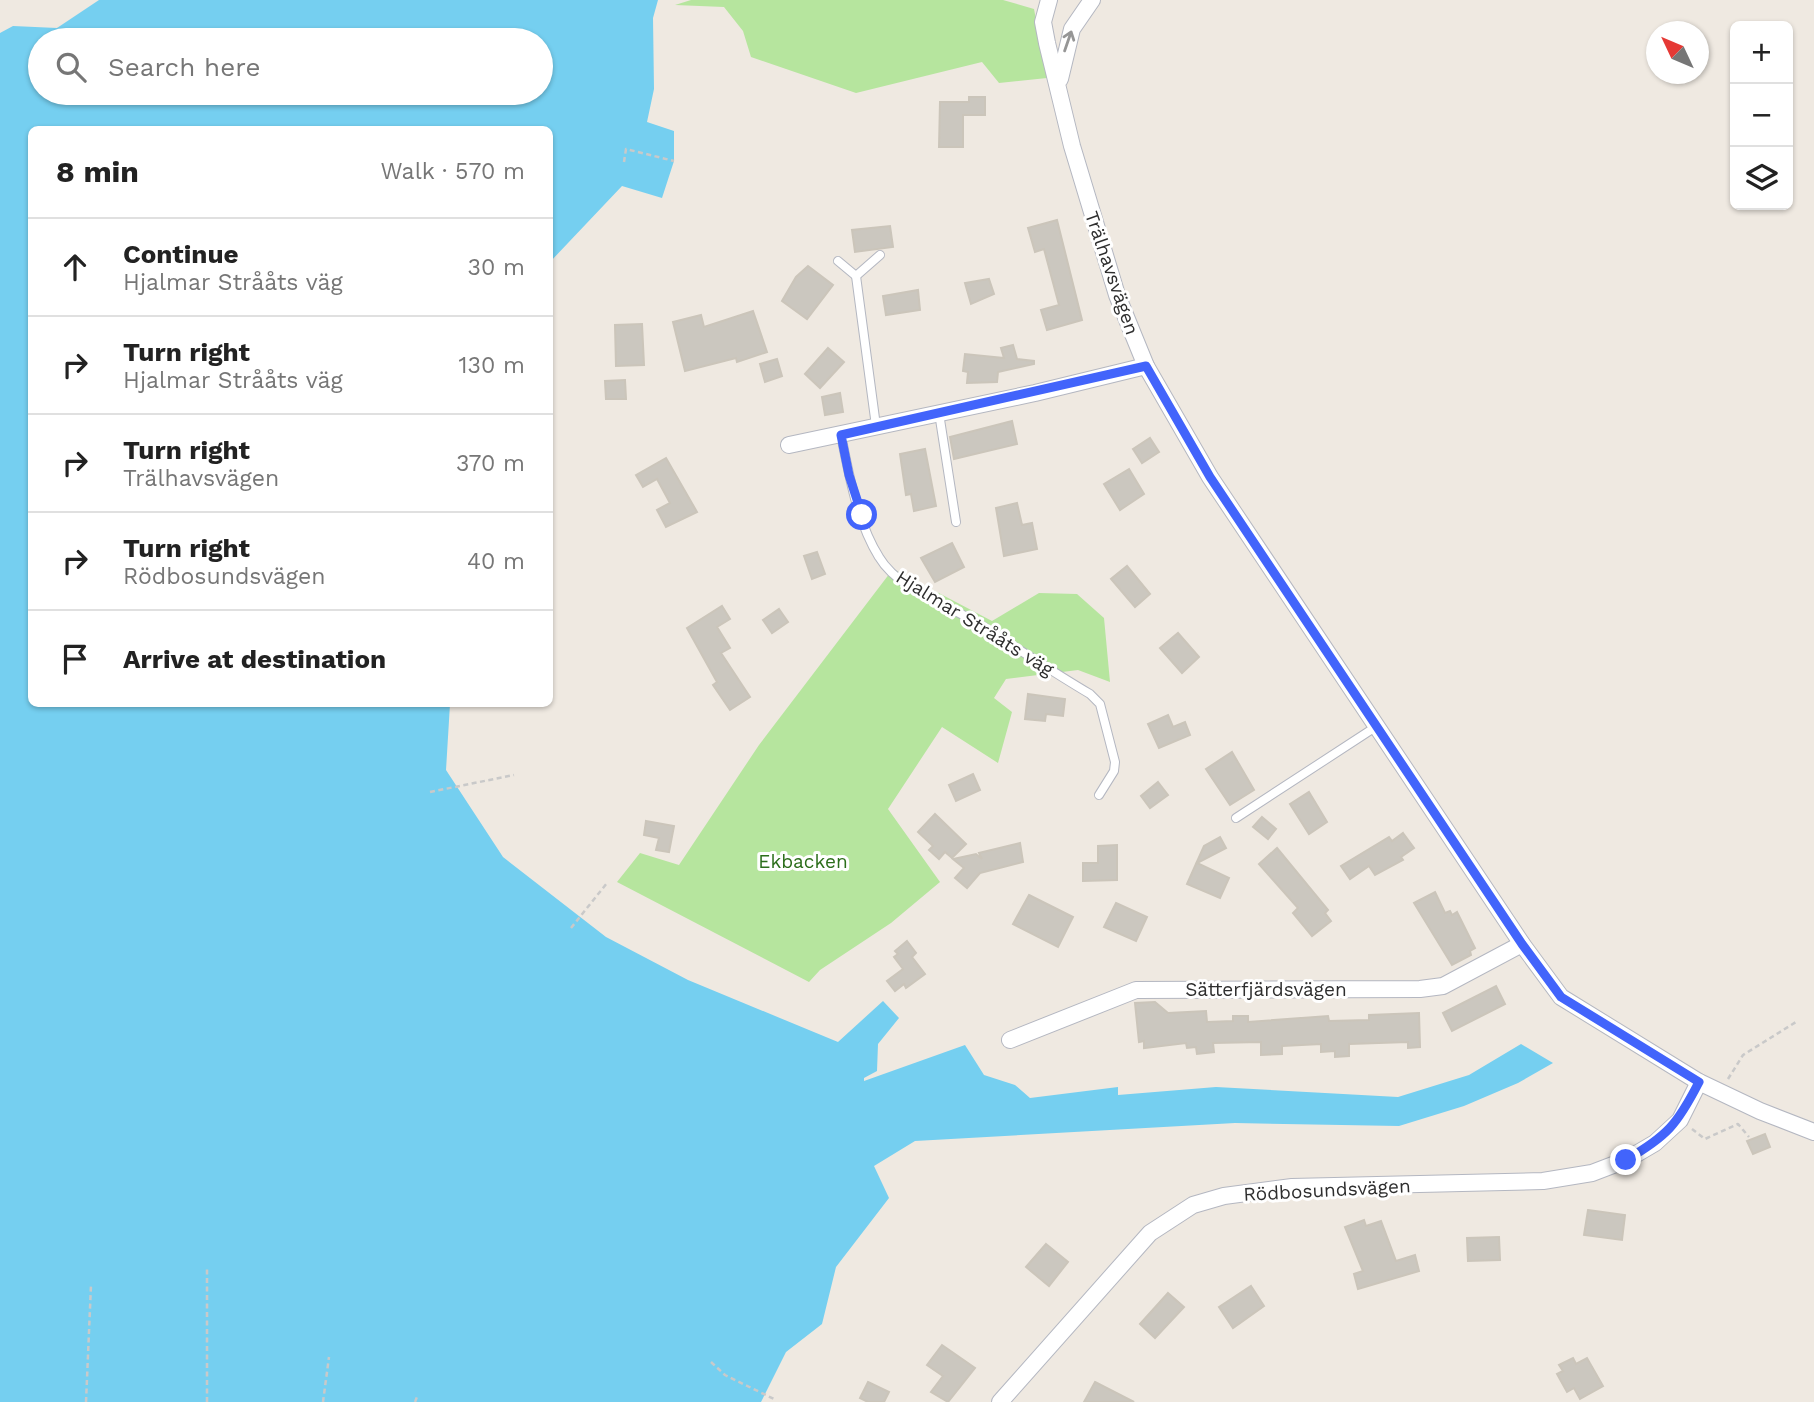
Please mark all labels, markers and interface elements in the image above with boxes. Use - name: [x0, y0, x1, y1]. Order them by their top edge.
- north arrow: [1646, 21, 1709, 84]
- map controls: [1730, 21, 1793, 210]
- button: +: [1730, 21, 1793, 84]
- search box: [28, 28, 553, 105]
- one-way arrow: [1063, 31, 1075, 53]
- icon: search: [52, 48, 90, 86]
- text: Search here: [108, 52, 260, 82]
- button: −: [1730, 84, 1793, 147]
- button: layers: [1730, 147, 1793, 210]
- text: 8 min: [56, 154, 139, 189]
- text: Walk · 570 m: [380, 158, 525, 185]
- street label: Trälhavsvägen: [1080, 208, 1144, 338]
- text: Continue: [123, 239, 239, 269]
- icon: ahead: [56, 248, 94, 286]
- text: 30 m: [468, 254, 525, 281]
- text: Hjalmar Strååts väg: [123, 269, 343, 296]
- text: Turn right: [123, 337, 250, 367]
- icon: right: [56, 346, 94, 384]
- text: 130 m: [459, 352, 525, 379]
- text: Hjalmar Strååts väg: [123, 367, 343, 394]
- text: Turn right: [123, 435, 250, 465]
- icon: right: [56, 444, 94, 482]
- text: 370 m: [456, 450, 525, 477]
- text: Trälhavsvägen: [123, 465, 279, 492]
- route start: [846, 499, 877, 530]
- text: Turn right: [123, 533, 250, 563]
- icon: right: [56, 542, 94, 580]
- text: 40 m: [467, 548, 525, 575]
- text: Rödbosundsvägen: [123, 563, 326, 590]
- street label: Hjalmar Strååts väg: [892, 565, 1059, 681]
- icon: arrive: [56, 640, 94, 678]
- text: Arrive at destination: [123, 644, 386, 674]
- park label: Ekbacken: [758, 850, 848, 873]
- street label: Sätterfjärdsvägen: [1185, 978, 1347, 1001]
- route end: [1610, 1144, 1641, 1175]
- street label: Rödbosundsvägen: [1243, 1174, 1411, 1206]

